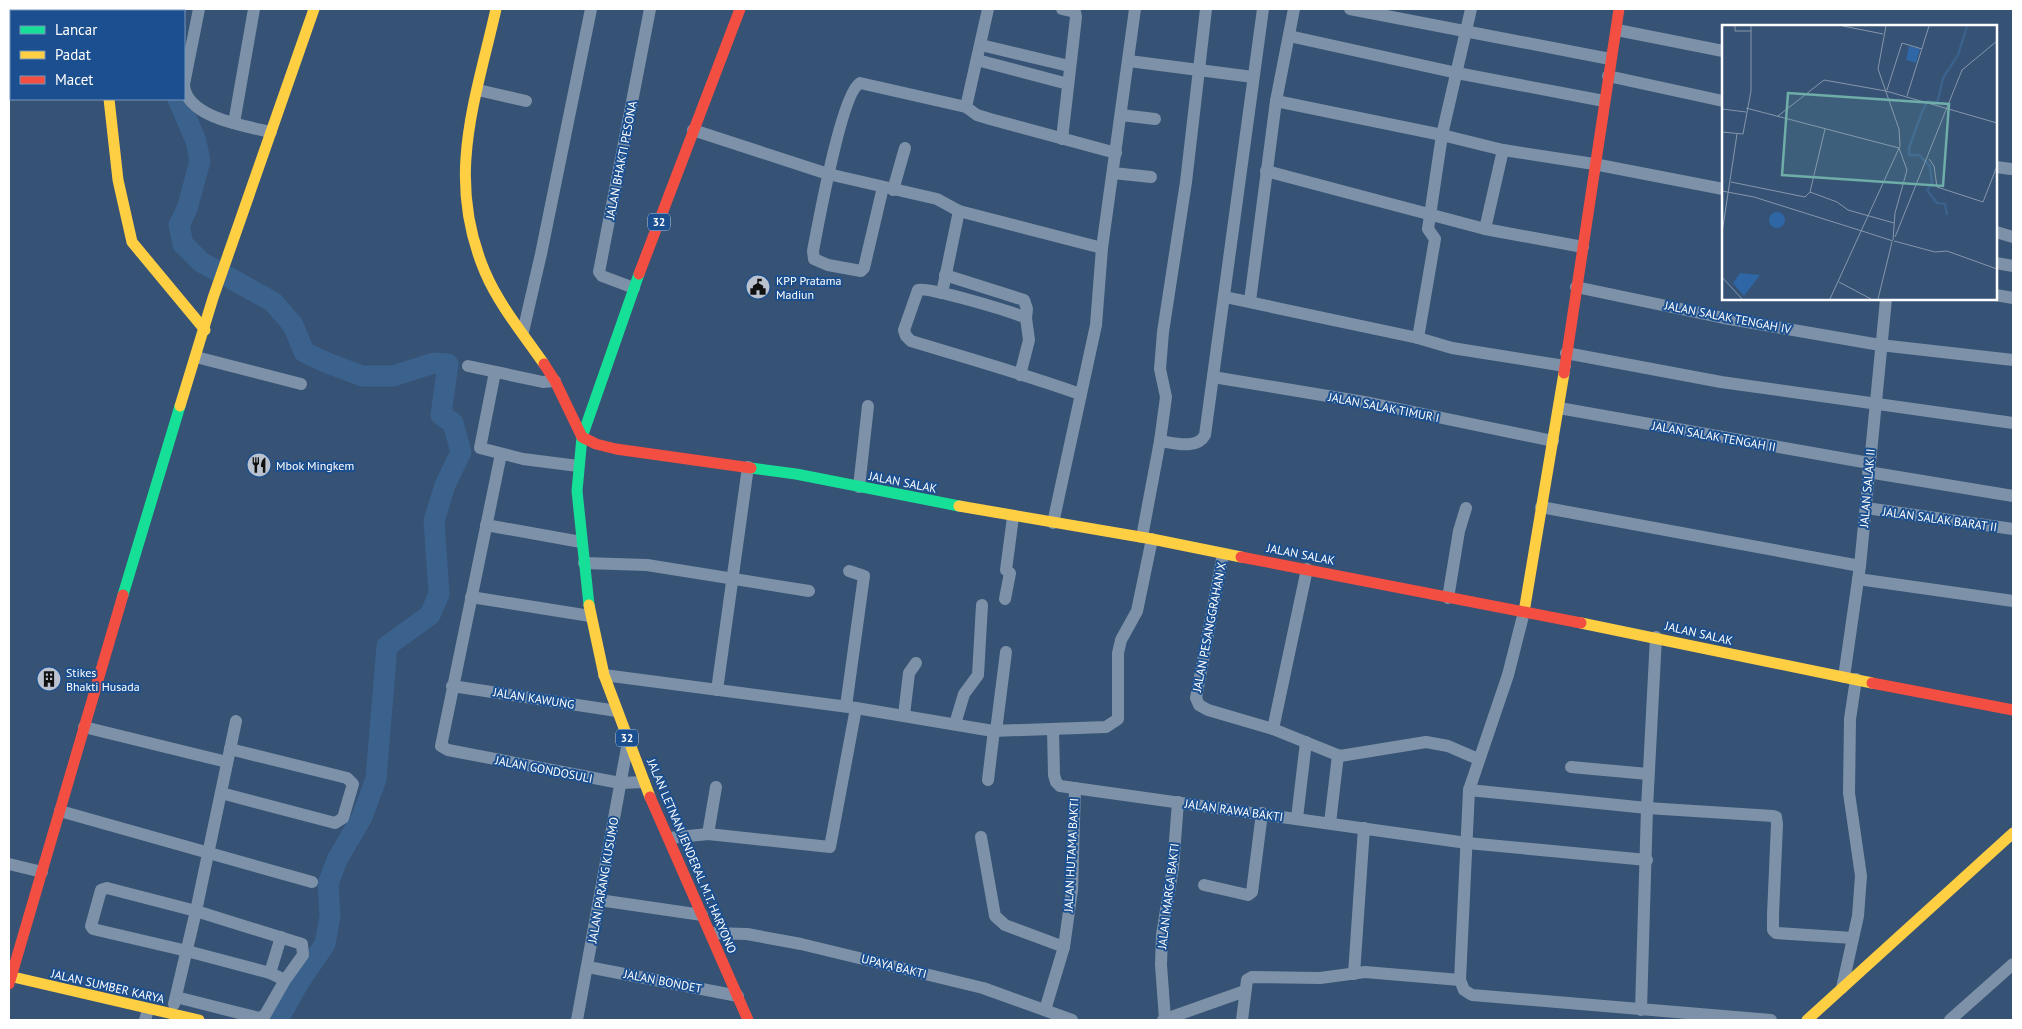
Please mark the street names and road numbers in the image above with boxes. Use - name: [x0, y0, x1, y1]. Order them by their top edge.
- street label: JALAN BHAKTI PESONA: [602, 100, 640, 221]
- road number: 32: [648, 213, 670, 230]
- street label: JALAN SALAK TENGAH IV: [1662, 297, 1793, 337]
- street label: JALAN SALAK TIMUR I: [1326, 389, 1441, 425]
- street label: JALAN SALAK TENGAH II: [1650, 418, 1777, 454]
- street label: JALAN SALAK II: [1856, 448, 1878, 529]
- street label: JALAN SALAK: [867, 468, 938, 496]
- street label: JALAN SALAK BARAT II: [1881, 503, 1998, 534]
- street label: JALAN SALAK: [1265, 540, 1336, 568]
- street label: JALAN PESANGGRAHAN X: [1189, 560, 1229, 694]
- street label: JALAN SALAK: [1663, 618, 1734, 648]
- street label: JALAN KAWUNG: [491, 684, 576, 712]
- road number: 32: [616, 730, 638, 746]
- street label: JALAN GONDOSULI: [493, 752, 594, 786]
- street label: JALAN LETNAN JENDERAL M.T. HARYONO: [644, 756, 740, 956]
- street label: JALAN RAWA BAKTI: [1183, 796, 1284, 824]
- street label: JALAN HUTAMA BAKTI: [1060, 798, 1081, 913]
- street label: JALAN PARANG KUSUMO: [584, 816, 621, 945]
- street label: JALAN MARGA BAKTI: [1154, 842, 1182, 951]
- street label: UPAYA BAKTI: [860, 951, 928, 981]
- street label: JALAN SUMBER KARYA: [49, 965, 166, 1006]
- street label: JALAN BONDET: [622, 966, 704, 996]

